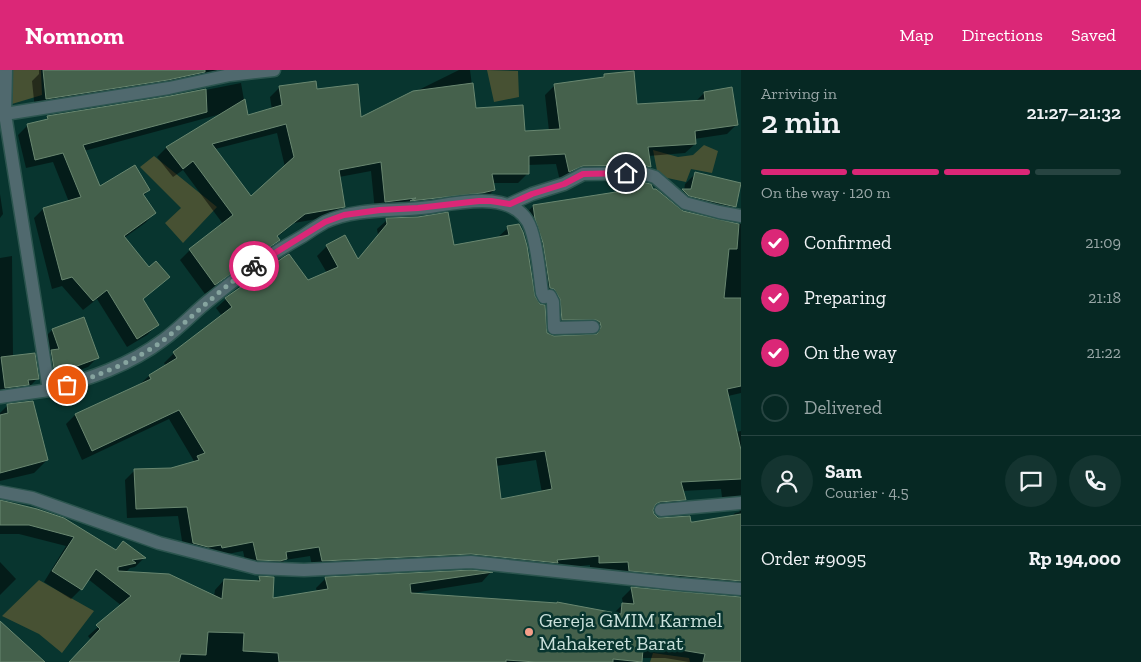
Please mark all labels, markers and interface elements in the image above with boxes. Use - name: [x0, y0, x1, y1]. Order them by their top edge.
- text: Nomnom: [25, 21, 124, 50]
- text: Map: [899, 24, 934, 46]
- text: Directions: [962, 24, 1043, 46]
- text: Saved: [1071, 24, 1116, 46]
- text: Arriving in: [761, 84, 837, 103]
- text: 21:27–21:32: [1026, 101, 1121, 124]
- text: 2 min: [761, 103, 840, 141]
- pin: [605, 152, 647, 194]
- icon: home: [612, 159, 640, 187]
- text: On the way · 120 m: [761, 183, 890, 202]
- icon: check: [761, 229, 789, 257]
- text: Confirmed: [804, 231, 891, 254]
- text: 21:09: [1085, 233, 1121, 252]
- courier: [229, 241, 279, 291]
- icon: bike: [240, 252, 268, 280]
- icon: check: [761, 284, 789, 312]
- text: Preparing: [804, 286, 886, 309]
- text: 21:18: [1088, 288, 1121, 307]
- icon: check: [761, 339, 789, 367]
- text: On the way: [804, 341, 897, 364]
- text: 21:22: [1087, 343, 1121, 362]
- pin: [46, 364, 88, 406]
- icon: bag: [53, 371, 81, 399]
- text: Delivered: [804, 396, 882, 419]
- button: person: [761, 455, 813, 507]
- button: chat: [1005, 455, 1057, 507]
- button: phone: [1069, 455, 1121, 507]
- text: Sam: [825, 460, 862, 483]
- text: Courier · 4.5: [825, 483, 909, 502]
- text: Order #9095: [761, 547, 866, 570]
- text: Rp 194,000: [1029, 547, 1121, 570]
- place label: Gereja GMIM Karmel Mahakeret Barat: [539, 608, 722, 655]
- marker: Gereja GMIM Karmel Mahakeret Barat: [523, 626, 535, 638]

